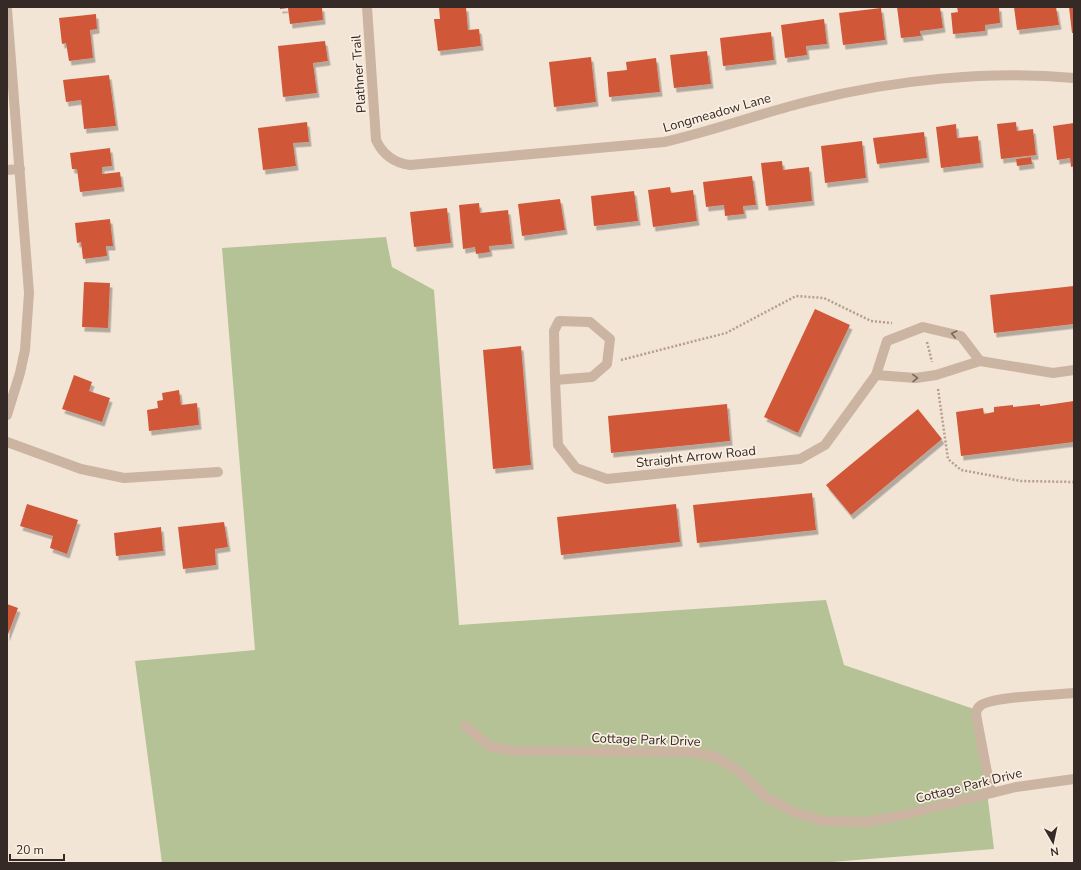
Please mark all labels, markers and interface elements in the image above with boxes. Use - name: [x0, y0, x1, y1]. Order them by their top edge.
- street label: Plathner Trail: [347, 34, 371, 114]
- street label: Longmeadow Lane: [661, 89, 773, 137]
- one-way arrow: [951, 330, 958, 339]
- one-way arrow: [912, 374, 918, 382]
- street label: Straight Arrow Road: [635, 442, 757, 472]
- street label: Cottage Park Drive: [591, 729, 701, 751]
- street label: Cottage Park Drive: [914, 764, 1024, 808]
- north arrow: [1033, 822, 1073, 862]
- scale bar: [10, 836, 64, 862]
- text: 20 m: [16, 842, 44, 858]
- text: N: [1049, 843, 1060, 859]

